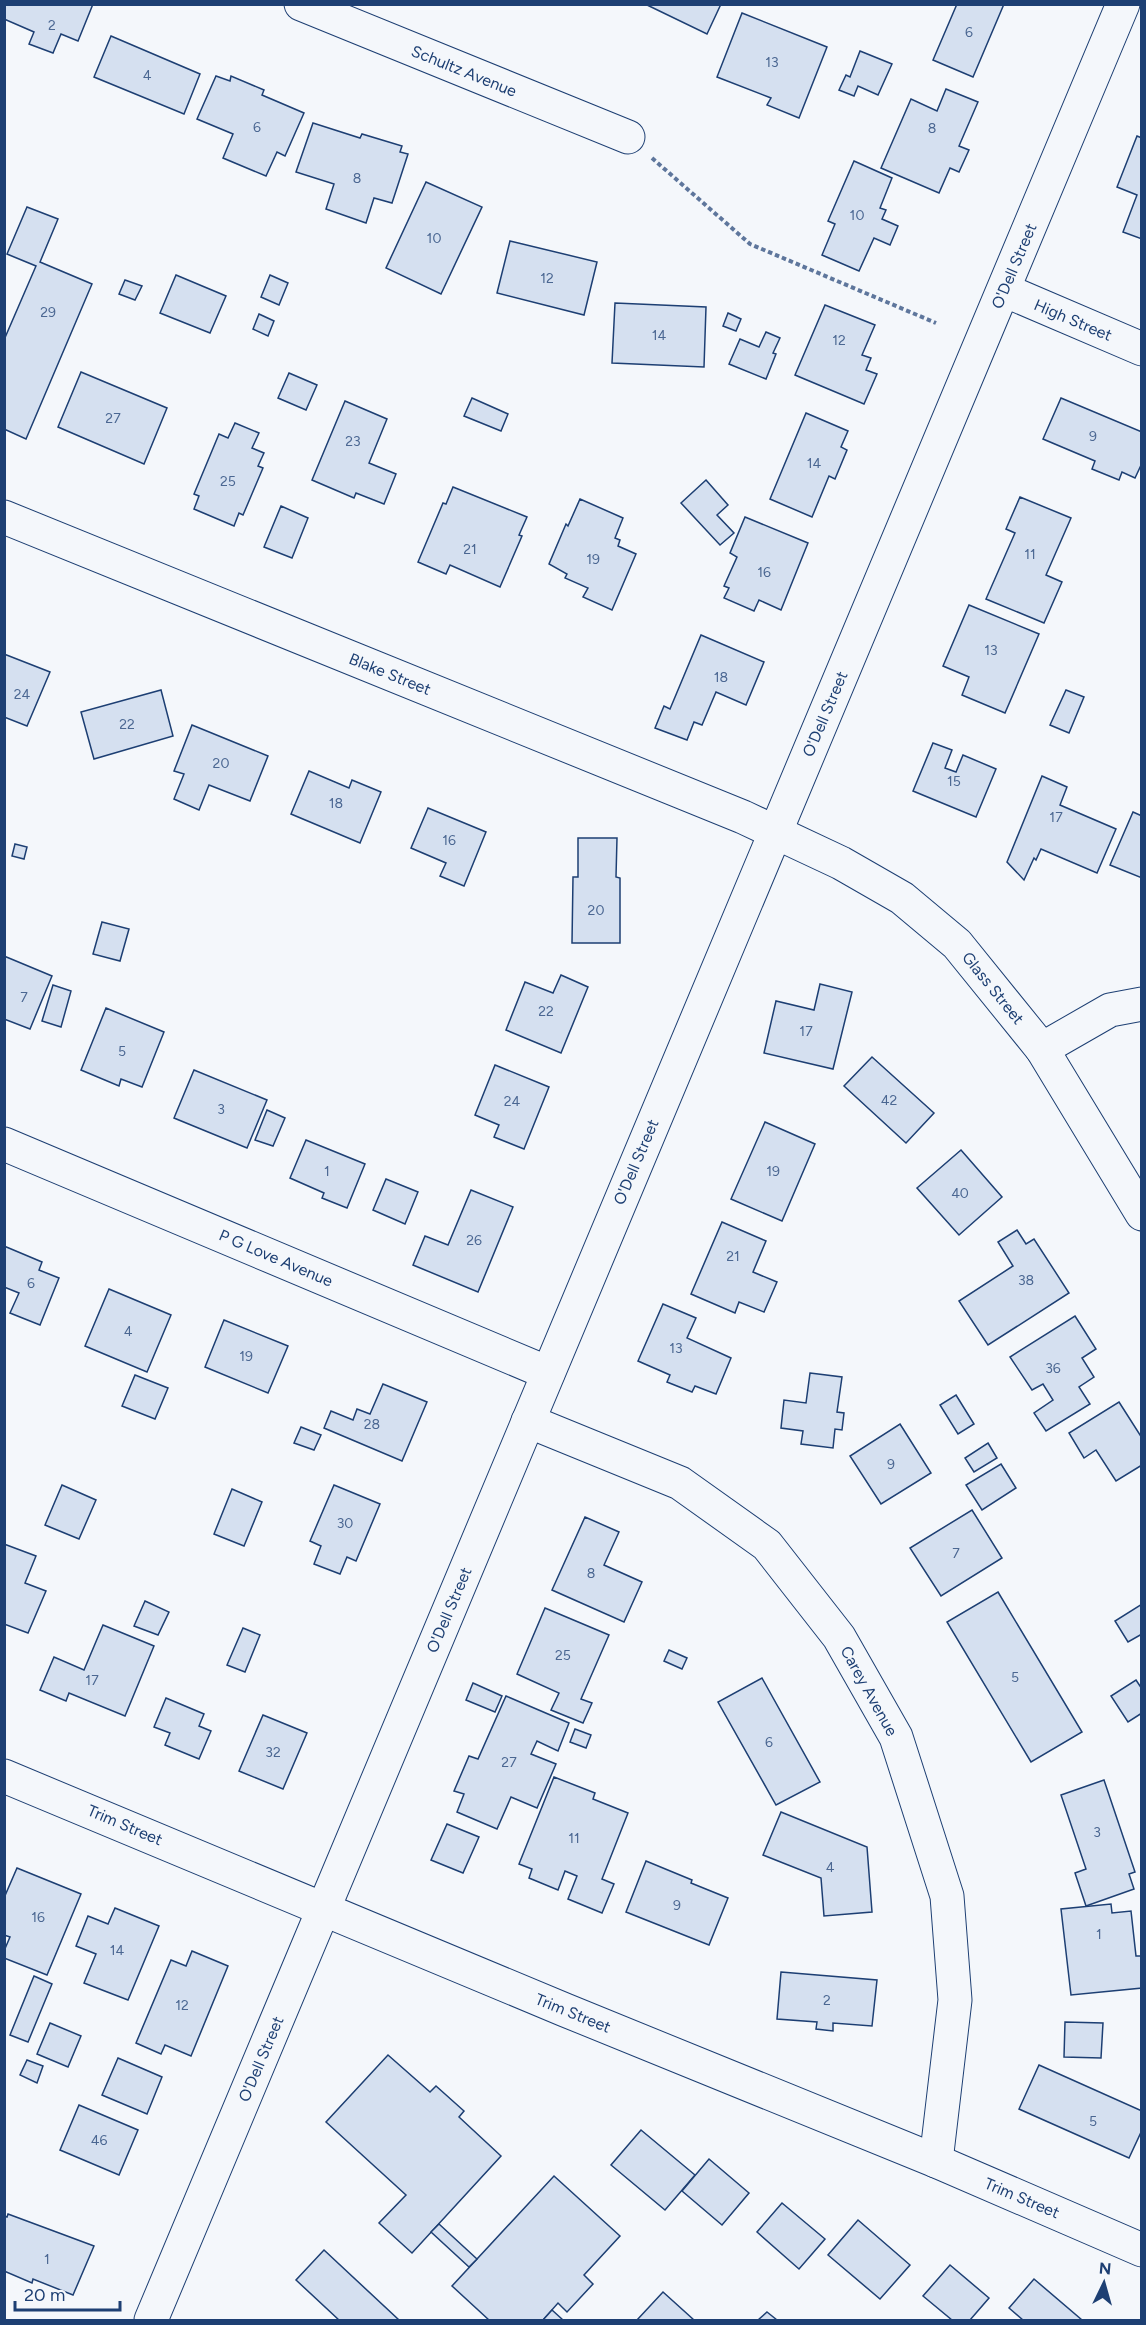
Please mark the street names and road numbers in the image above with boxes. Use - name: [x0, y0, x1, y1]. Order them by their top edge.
- street label: Schultz Avenue: [409, 41, 520, 101]
- street label: O'Dell Street: [987, 220, 1041, 312]
- street label: High Street: [1031, 295, 1115, 345]
- street label: Blake Street: [346, 649, 434, 699]
- street label: O'Dell Street: [798, 668, 852, 760]
- street label: Glass Street: [958, 948, 1028, 1028]
- street label: O'Dell Street: [609, 1116, 663, 1208]
- street label: P G Love Avenue: [216, 1225, 336, 1291]
- street label: O'Dell Street: [422, 1564, 476, 1656]
- street label: Carey Avenue: [836, 1643, 902, 1740]
- street label: Trim Street: [85, 1801, 165, 1849]
- street label: Trim Street: [533, 1989, 613, 2037]
- street label: O'Dell Street: [234, 2013, 288, 2105]
- street label: Trim Street: [982, 2174, 1062, 2222]

